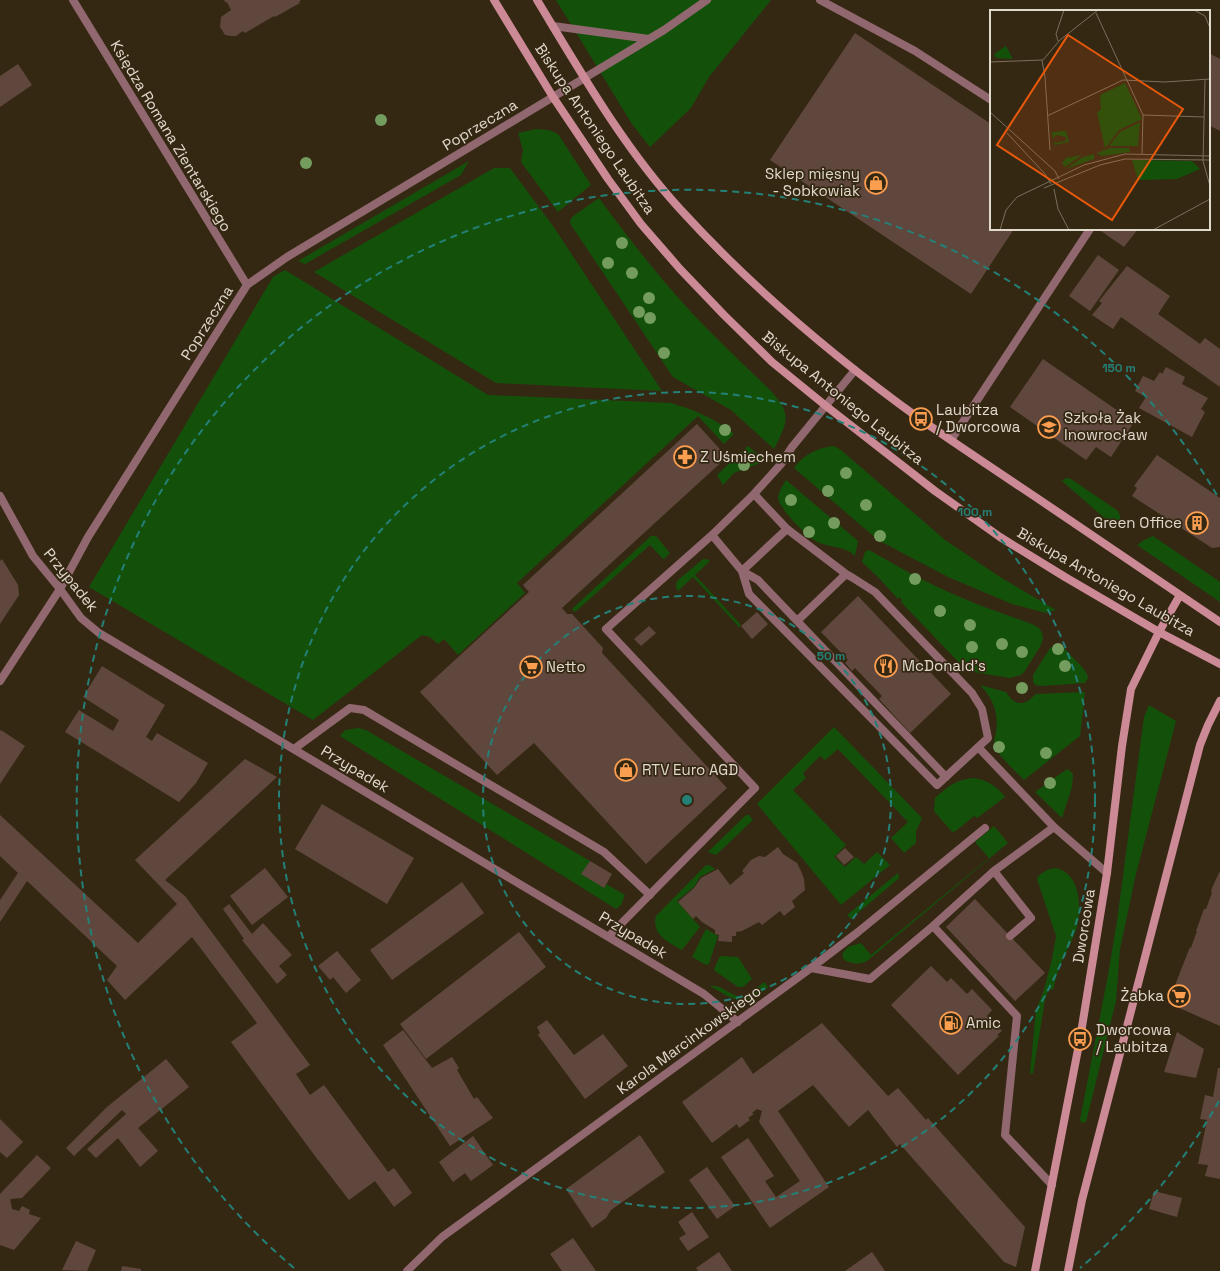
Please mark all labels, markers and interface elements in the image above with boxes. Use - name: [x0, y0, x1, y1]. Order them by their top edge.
- inset map: [990, 10, 1210, 230]
- street label: Księdza Romana Zientarskiego: [107, 37, 236, 235]
- street label: Biskupa Antoniego Laubitza: [531, 40, 660, 218]
- street label: Poprzeczna: [439, 95, 521, 154]
- place label: Sklep mięsny - Sobkowiak: [765, 164, 860, 200]
- shop icon: Sklep mięsny - Sobkowiak: [863, 170, 889, 196]
- street label: Poprzeczna: [176, 282, 237, 363]
- street label: Biskupa Antoniego Laubitza: [759, 327, 928, 469]
- text: 150 m: [1102, 360, 1136, 376]
- place label: Laubitza / Dworcowa: [936, 400, 1021, 436]
- bus stop icon: Laubitza / Dworcowa: [908, 406, 934, 432]
- place label: Szkoła Żak Inowrocław: [1064, 408, 1148, 444]
- school or university icon: Szkoła Żak Inowrocław: [1036, 414, 1062, 440]
- pharmacy icon: Z Uśmiechem: [672, 444, 698, 470]
- place label: Z Uśmiechem: [700, 447, 796, 466]
- text: 100 m: [958, 504, 992, 520]
- building icon: Green Office: [1184, 510, 1210, 536]
- place label: Green Office: [1093, 513, 1182, 532]
- street label: Biskupa Antoniego Laubitza: [1014, 523, 1199, 640]
- street label: Przypadek: [40, 544, 103, 615]
- text: 50 m: [817, 648, 845, 664]
- restaurant icon: McDonald's: [873, 653, 899, 679]
- supermarket icon: Netto: [518, 654, 544, 680]
- place label: McDonald's: [902, 656, 986, 675]
- place label: Netto: [546, 657, 586, 676]
- street label: Przypadek: [318, 741, 393, 796]
- shop icon: RTV Euro AGD: [613, 757, 639, 783]
- place label: RTV Euro AGD: [642, 760, 738, 779]
- centre of rings: [680, 793, 694, 807]
- street label: Dworcowa: [1068, 887, 1099, 964]
- street label: Przypadek: [596, 907, 671, 962]
- street label: Karola Marcinkowskiego: [613, 981, 765, 1098]
- supermarket icon: Żabka: [1166, 983, 1192, 1009]
- place label: Żabka: [1121, 986, 1164, 1005]
- fuel station icon: Amic: [938, 1010, 964, 1036]
- place label: Amic: [966, 1013, 1001, 1032]
- place label: Dworcowa / Laubitza: [1096, 1020, 1171, 1056]
- bus stop icon: Dworcowa / Laubitza: [1067, 1026, 1093, 1052]

